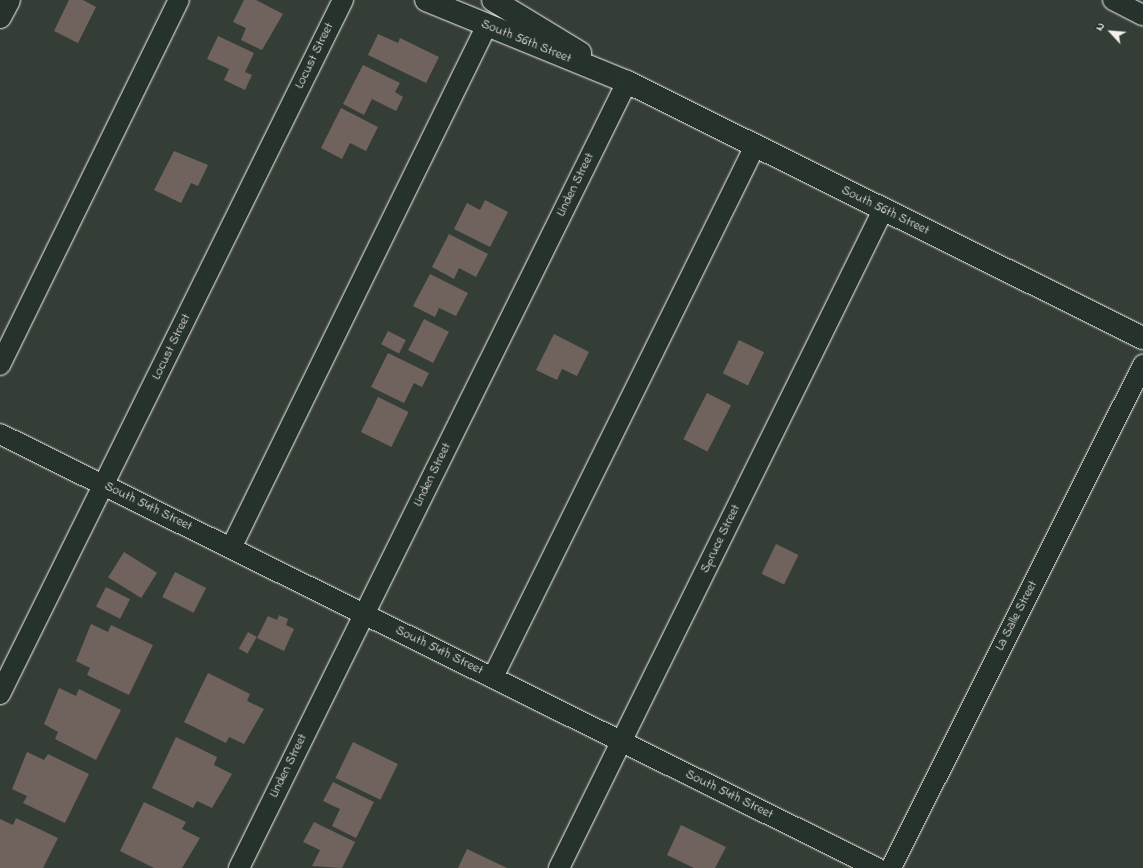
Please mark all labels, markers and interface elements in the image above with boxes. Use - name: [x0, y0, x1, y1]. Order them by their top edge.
- north arrow: [1091, 12, 1131, 52]
- street label: South 56th Street: [479, 17, 573, 67]
- street label: Locust Street: [292, 20, 338, 92]
- text: N: [1091, 20, 1109, 34]
- street label: Linden Street: [554, 151, 598, 219]
- street label: South 56th Street: [838, 183, 932, 239]
- street label: Locust Street: [149, 311, 195, 383]
- street label: Linden Street: [411, 441, 455, 509]
- street label: South 54th Street: [102, 479, 194, 535]
- street label: Spruce Street: [698, 502, 744, 576]
- street label: La Salle Street: [993, 578, 1041, 654]
- street label: South 54th Street: [393, 623, 485, 679]
- street label: Linden Street: [267, 732, 311, 800]
- street label: South 54th Street: [683, 767, 775, 823]

